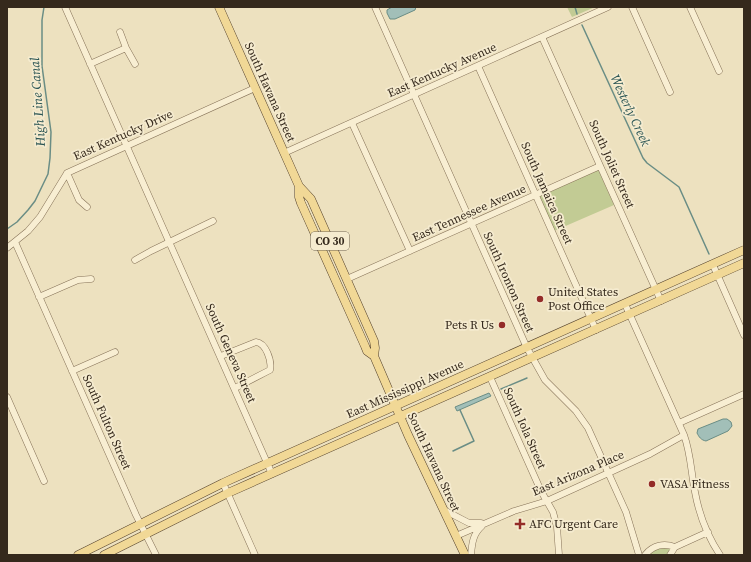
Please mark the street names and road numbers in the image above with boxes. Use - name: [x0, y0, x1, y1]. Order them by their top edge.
- street label: East Kentucky Avenue: [385, 39, 499, 101]
- street label: South Havana Street: [241, 40, 299, 145]
- street label: East Kentucky Drive: [71, 106, 175, 164]
- street label: South Joliet Street: [585, 117, 639, 211]
- street label: South Jamaica Street: [517, 139, 577, 247]
- street label: East Tennessee Avenue: [410, 181, 528, 245]
- street label: South Ironton Street: [480, 229, 538, 335]
- road number: CO 30: [311, 232, 349, 250]
- street label: South Geneva Street: [202, 301, 260, 405]
- street label: East Mississippi Avenue: [344, 356, 466, 422]
- street label: South Fulton Street: [79, 372, 135, 472]
- street label: South Iola Street: [500, 385, 550, 471]
- street label: South Havana Street: [404, 410, 464, 514]
- street label: East Arizona Place: [529, 446, 627, 500]

